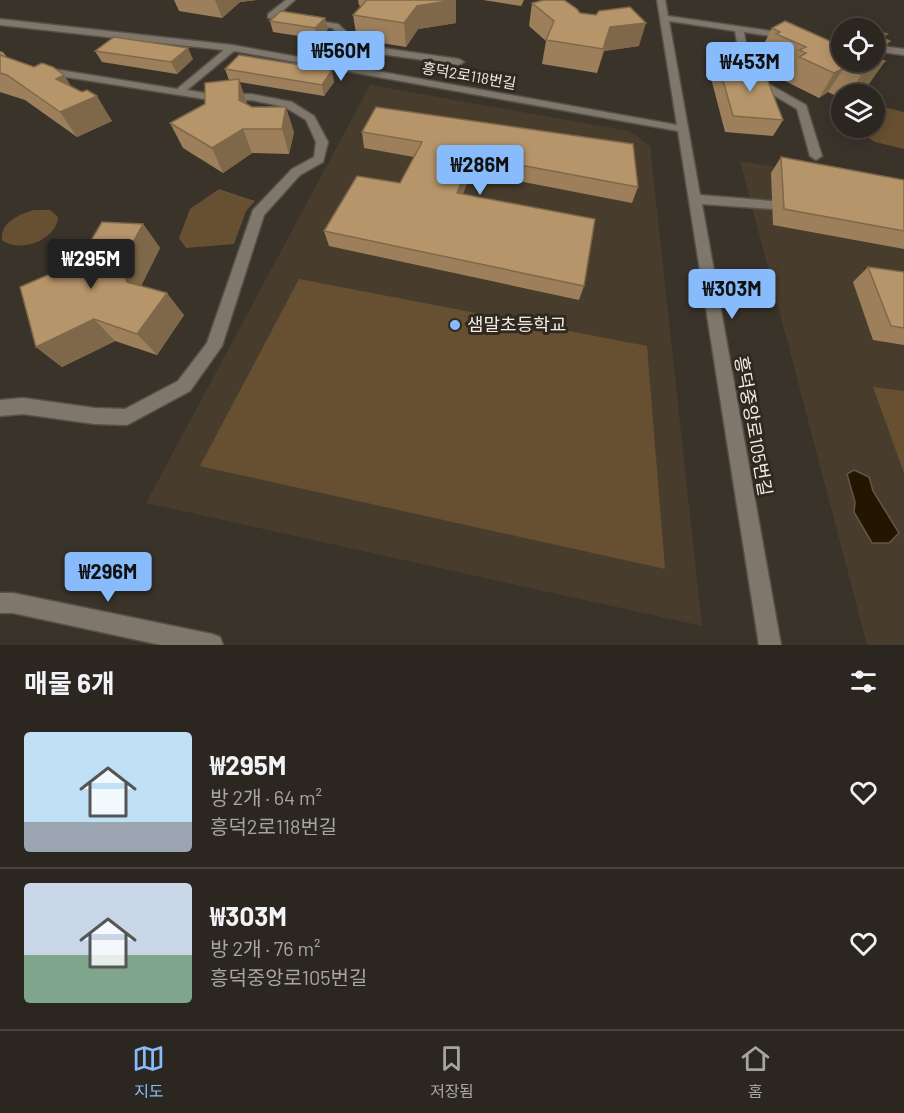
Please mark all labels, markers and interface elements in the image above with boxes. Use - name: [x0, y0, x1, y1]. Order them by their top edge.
- map controls: [831, 18, 885, 138]
- button: locate: [831, 18, 885, 72]
- pin: ₩560M: [299, 31, 383, 82]
- text: ₩560M: [311, 38, 371, 62]
- pin: ₩453M: [708, 42, 792, 93]
- text: ₩453M: [720, 49, 780, 73]
- street label: 흥덕2로118번길: [421, 58, 518, 92]
- button: layers: [831, 84, 885, 138]
- pin: ₩286M: [438, 145, 522, 196]
- text: ₩286M: [451, 152, 509, 176]
- pin: ₩295M: [49, 239, 133, 290]
- text: ₩295M: [62, 246, 120, 270]
- pin: ₩303M: [690, 269, 774, 320]
- text: ₩303M: [702, 276, 762, 300]
- place label: 샘말초등학교: [467, 313, 566, 335]
- marker: 샘말초등학교: [448, 318, 462, 332]
- street label: 흥덕중앙로105번길: [731, 354, 777, 497]
- pin: ₩296M: [66, 552, 150, 603]
- text: ₩296M: [79, 559, 137, 583]
- icon: filters: [847, 665, 880, 698]
- text: 매물 6개: [24, 667, 115, 698]
- text: ₩295M: [210, 749, 286, 780]
- icon: home: [72, 756, 144, 828]
- icon: heart: [847, 776, 880, 809]
- text: 방 2개 · 64 m²: [210, 785, 322, 809]
- text: 흥덕2로118번길: [210, 814, 337, 838]
- text: ₩303M: [210, 900, 287, 931]
- icon: home: [72, 907, 144, 979]
- icon: heart: [847, 927, 880, 960]
- text: 방 2개 · 76 m²: [210, 936, 321, 960]
- text: 흥덕중앙로105번길: [210, 965, 367, 989]
- tab: 지도: [132, 1042, 165, 1102]
- tab: 저장됨: [430, 1042, 474, 1102]
- tab: 홈: [739, 1042, 772, 1102]

